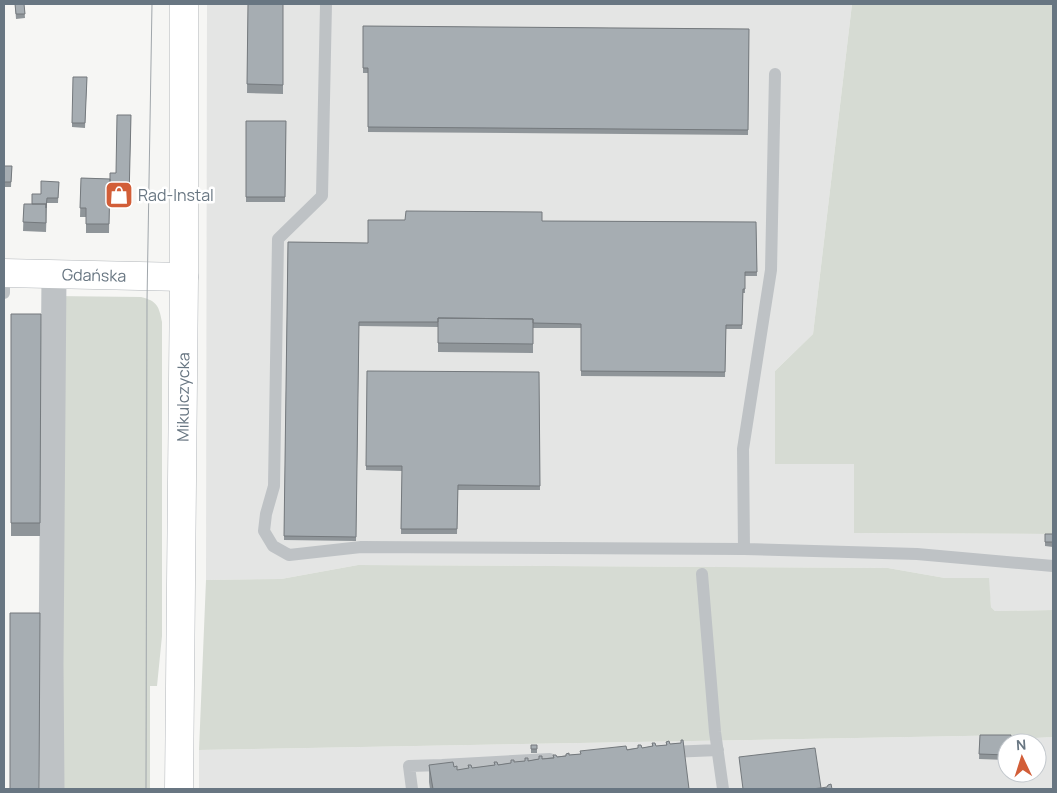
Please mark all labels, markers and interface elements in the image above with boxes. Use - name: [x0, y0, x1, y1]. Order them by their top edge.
- shop icon: Rad-Instal: [104, 180, 134, 210]
- place label: Rad-Instal: [138, 184, 214, 206]
- street label: Gdańska: [62, 263, 126, 287]
- street label: Mikulczycka: [171, 352, 194, 442]
- north arrow: [997, 733, 1047, 783]
- text: N: [1015, 735, 1027, 754]

